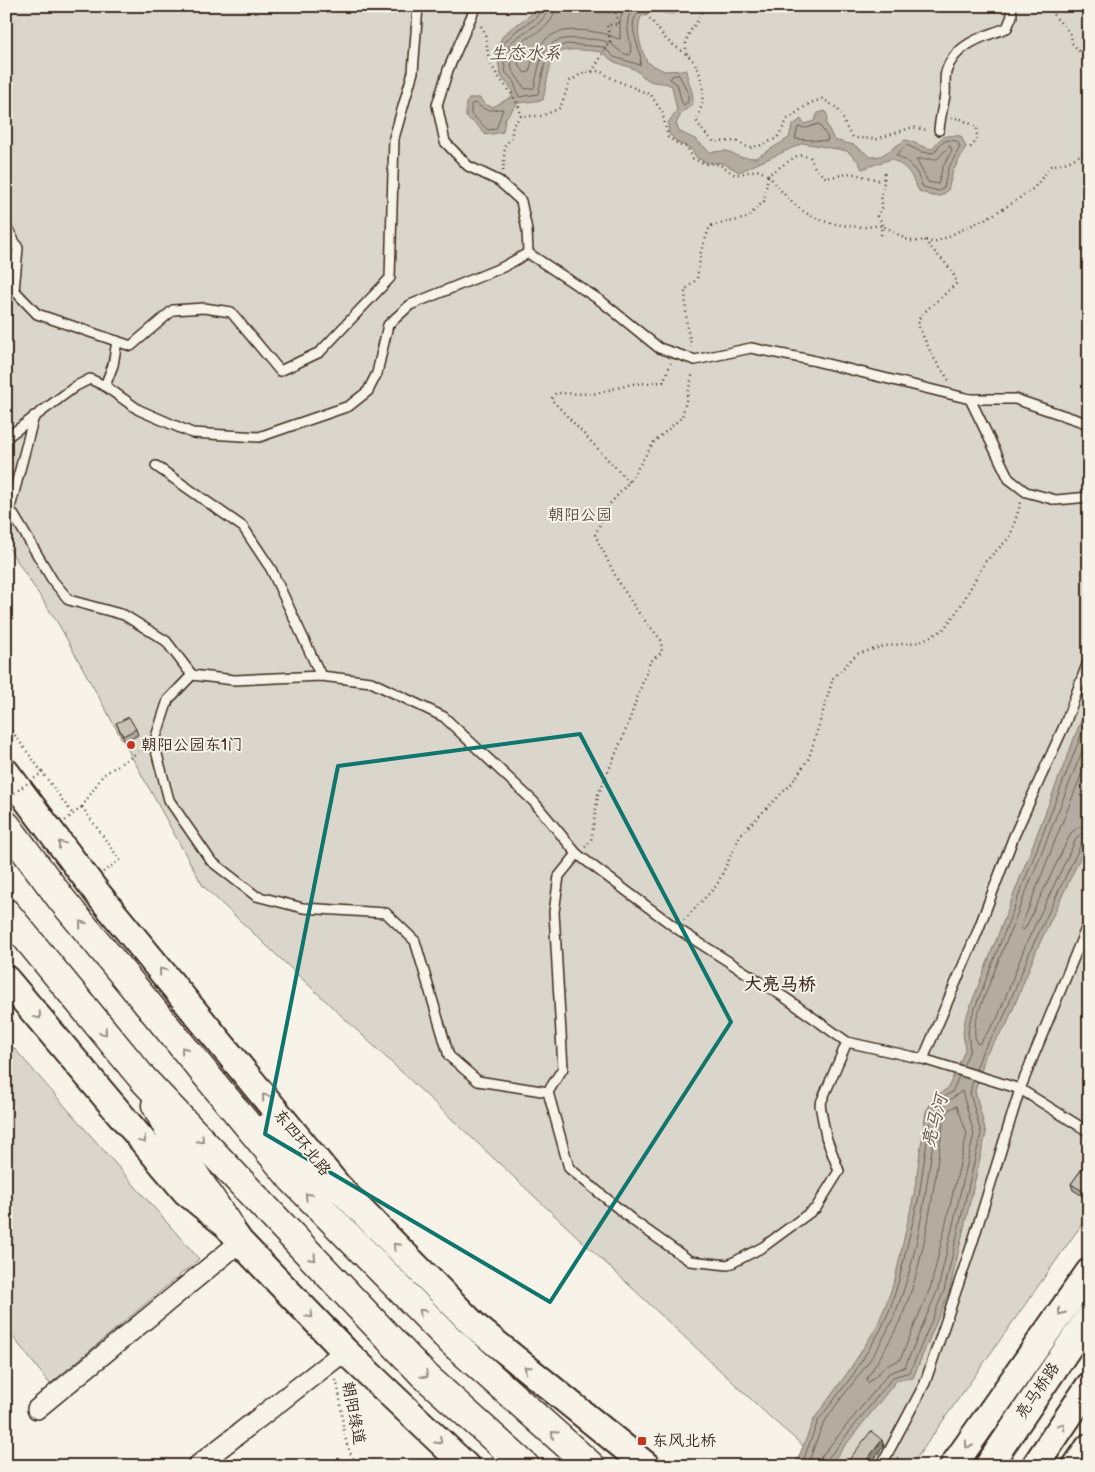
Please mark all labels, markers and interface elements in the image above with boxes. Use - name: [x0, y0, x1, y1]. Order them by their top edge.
- water label: 生态水系: [489, 43, 561, 64]
- park label: 朝阳公园: [548, 506, 612, 525]
- place label: 朝阳公园东1门: [141, 736, 243, 755]
- marker: 朝阳公园东1门: [125, 739, 137, 751]
- one-way arrow: [58, 840, 67, 850]
- one-way arrow: [79, 921, 87, 930]
- one-way arrow: [158, 968, 167, 977]
- district label: 大亮马桥: [744, 974, 816, 995]
- one-way arrow: [32, 1011, 41, 1020]
- one-way arrow: [99, 1026, 107, 1035]
- one-way arrow: [181, 1047, 189, 1056]
- water label: 亮马河: [918, 1089, 953, 1150]
- one-way arrow: [262, 1094, 270, 1103]
- street label: 东四环北路: [269, 1106, 335, 1180]
- one-way arrow: [195, 1134, 204, 1143]
- one-way arrow: [137, 1135, 146, 1144]
- one-way arrow: [305, 1193, 314, 1202]
- one-way arrow: [393, 1243, 402, 1252]
- one-way arrow: [307, 1252, 316, 1261]
- one-way arrow: [1058, 1306, 1067, 1316]
- one-way arrow: [419, 1308, 428, 1317]
- one-way arrow: [304, 1309, 313, 1318]
- street label: 亮马桥路: [1012, 1359, 1064, 1423]
- one-way arrow: [524, 1367, 533, 1375]
- one-way arrow: [419, 1369, 428, 1378]
- street label: 朝阳绿道: [338, 1380, 368, 1446]
- one-way arrow: [1056, 1422, 1065, 1431]
- one-way arrow: [551, 1430, 560, 1439]
- place label: 东风北桥: [652, 1432, 716, 1451]
- one-way arrow: [434, 1435, 443, 1444]
- marker: 东风北桥: [636, 1435, 648, 1447]
- one-way arrow: [965, 1439, 974, 1449]

